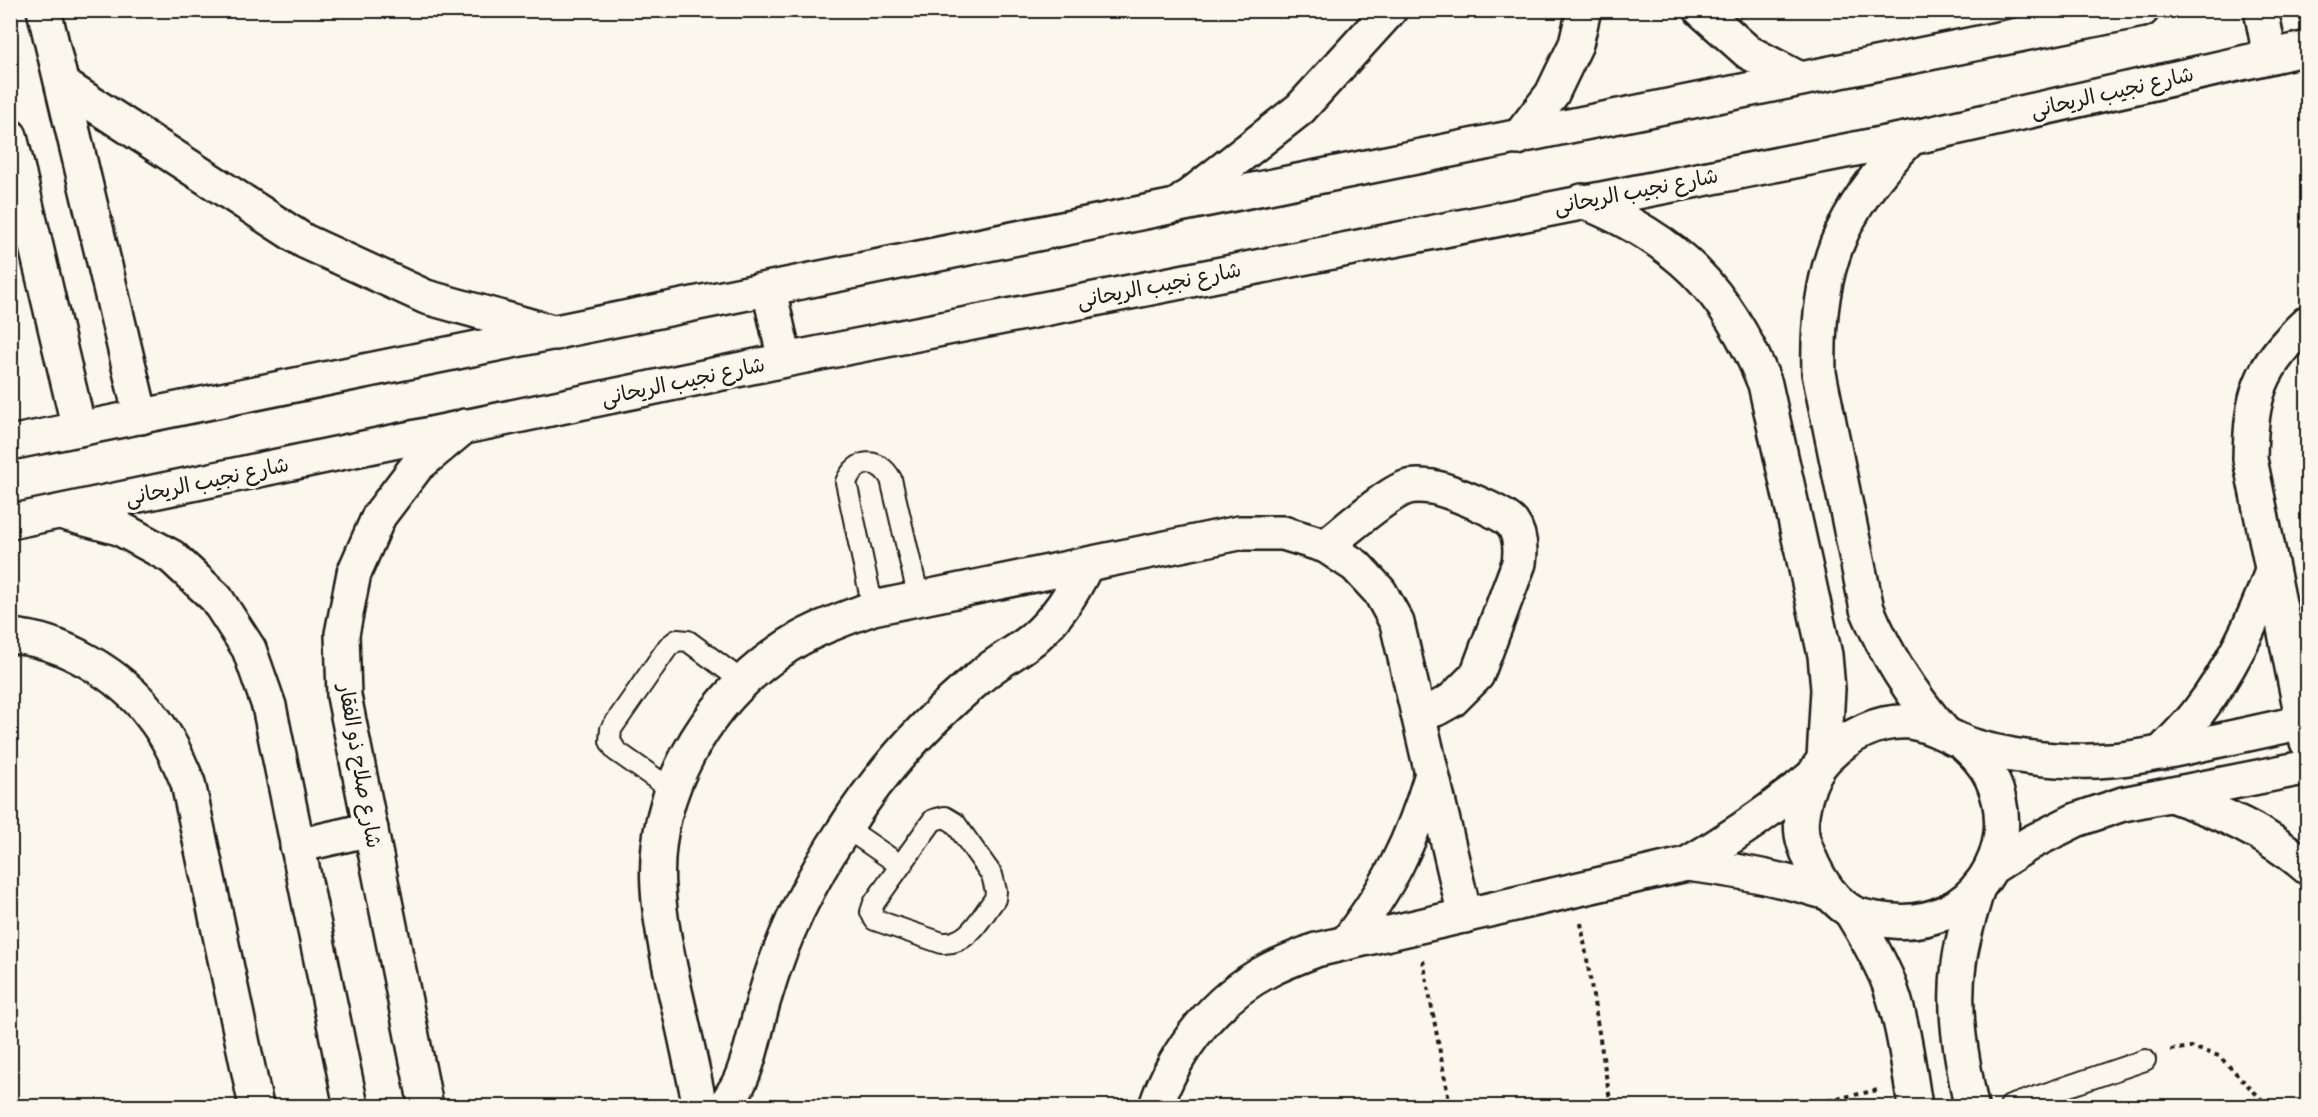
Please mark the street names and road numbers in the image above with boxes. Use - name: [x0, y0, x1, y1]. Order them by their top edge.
- street label: شارع نجيب الريحانى: [2028, 61, 2197, 125]
- street label: شارع نجيب الريحانى: [1552, 162, 1721, 222]
- street label: شارع نجيب الريحانى: [1075, 256, 1244, 316]
- street label: شارع نجيب الريحانى: [599, 351, 768, 413]
- street label: شارع نجيب الريحانى: [123, 451, 292, 513]
- street label: شارع صلاح ذو الفقار: [330, 680, 387, 850]

